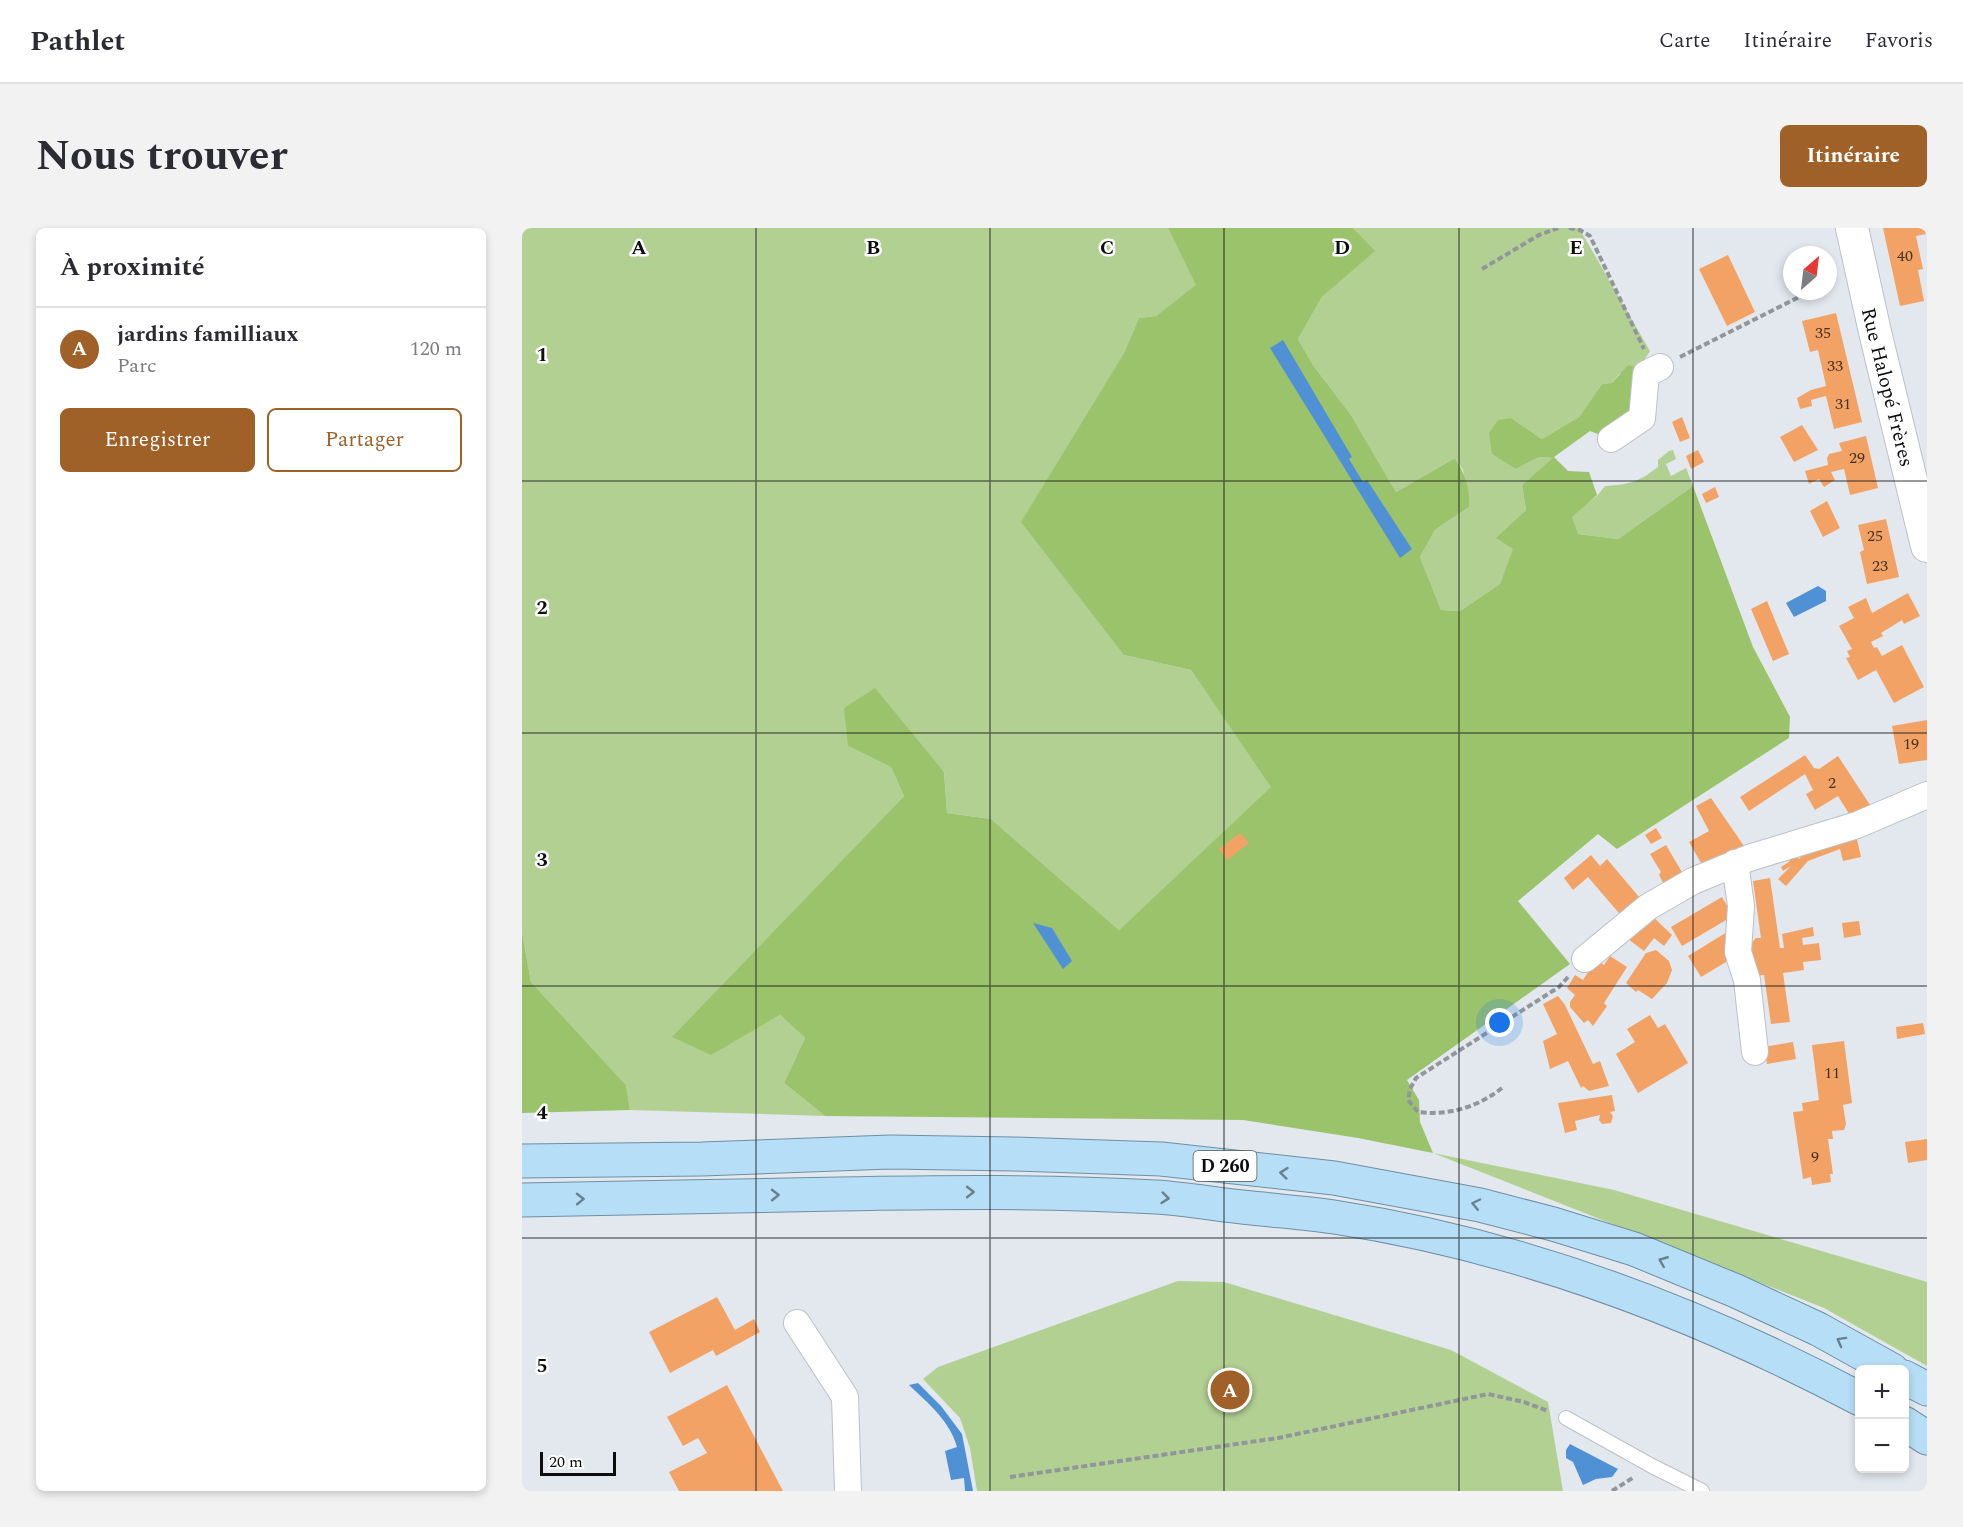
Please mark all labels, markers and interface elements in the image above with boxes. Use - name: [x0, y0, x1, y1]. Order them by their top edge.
- text: Pathlet: [30, 20, 125, 63]
- text: Carte: [1659, 25, 1710, 57]
- text: Itinéraire: [1743, 25, 1832, 57]
- text: Favoris: [1865, 25, 1933, 57]
- text: Nous trouver: [36, 125, 288, 188]
- button: Itinéraire: [1780, 125, 1927, 187]
- text: A: [631, 233, 647, 263]
- text: B: [866, 233, 880, 263]
- text: C: [1100, 233, 1114, 263]
- text: D: [1334, 233, 1350, 263]
- text: E: [1569, 233, 1583, 263]
- house number: 40: [1897, 244, 1913, 268]
- north arrow: [1783, 246, 1837, 300]
- text: À proximité: [60, 247, 205, 287]
- street label: Rue Halopé Frères: [1853, 304, 1921, 470]
- text: jardins familliaux: [117, 318, 298, 351]
- house number: 35: [1815, 321, 1831, 345]
- text: A: [72, 334, 87, 364]
- text: 120 m: [410, 334, 462, 364]
- text: 1: [536, 340, 548, 370]
- text: Parc: [117, 351, 157, 381]
- house number: 33: [1827, 354, 1843, 378]
- house number: 31: [1835, 392, 1851, 416]
- button: Enregistrer: [60, 408, 255, 472]
- button: Partager: [267, 408, 462, 472]
- house number: 29: [1849, 446, 1865, 470]
- house number: 25: [1867, 524, 1883, 548]
- house number: 23: [1872, 554, 1888, 578]
- text: 2: [536, 593, 548, 623]
- house number: 19: [1903, 732, 1919, 756]
- house number: 2: [1828, 771, 1836, 795]
- text: 3: [536, 845, 548, 875]
- your location: [1485, 1008, 1514, 1037]
- house number: 11: [1824, 1061, 1840, 1085]
- text: 4: [536, 1098, 548, 1128]
- house number: 9: [1811, 1145, 1819, 1169]
- road number: D 260: [1194, 1151, 1256, 1181]
- one-way arrow: [1280, 1167, 1289, 1179]
- one-way arrow: [966, 1186, 975, 1198]
- one-way arrow: [771, 1189, 780, 1202]
- one-way arrow: [1161, 1191, 1170, 1204]
- one-way arrow: [576, 1193, 585, 1205]
- one-way arrow: [1472, 1199, 1482, 1212]
- one-way arrow: [1658, 1256, 1669, 1268]
- one-way arrow: [1836, 1337, 1847, 1348]
- text: 5: [536, 1351, 548, 1381]
- map controls: [1855, 1365, 1909, 1473]
- button: +: [1855, 1365, 1909, 1419]
- pin: A: [1210, 1368, 1250, 1412]
- button: −: [1855, 1419, 1909, 1473]
- scale bar: [540, 1449, 616, 1476]
- text: 20 m: [549, 1450, 583, 1474]

